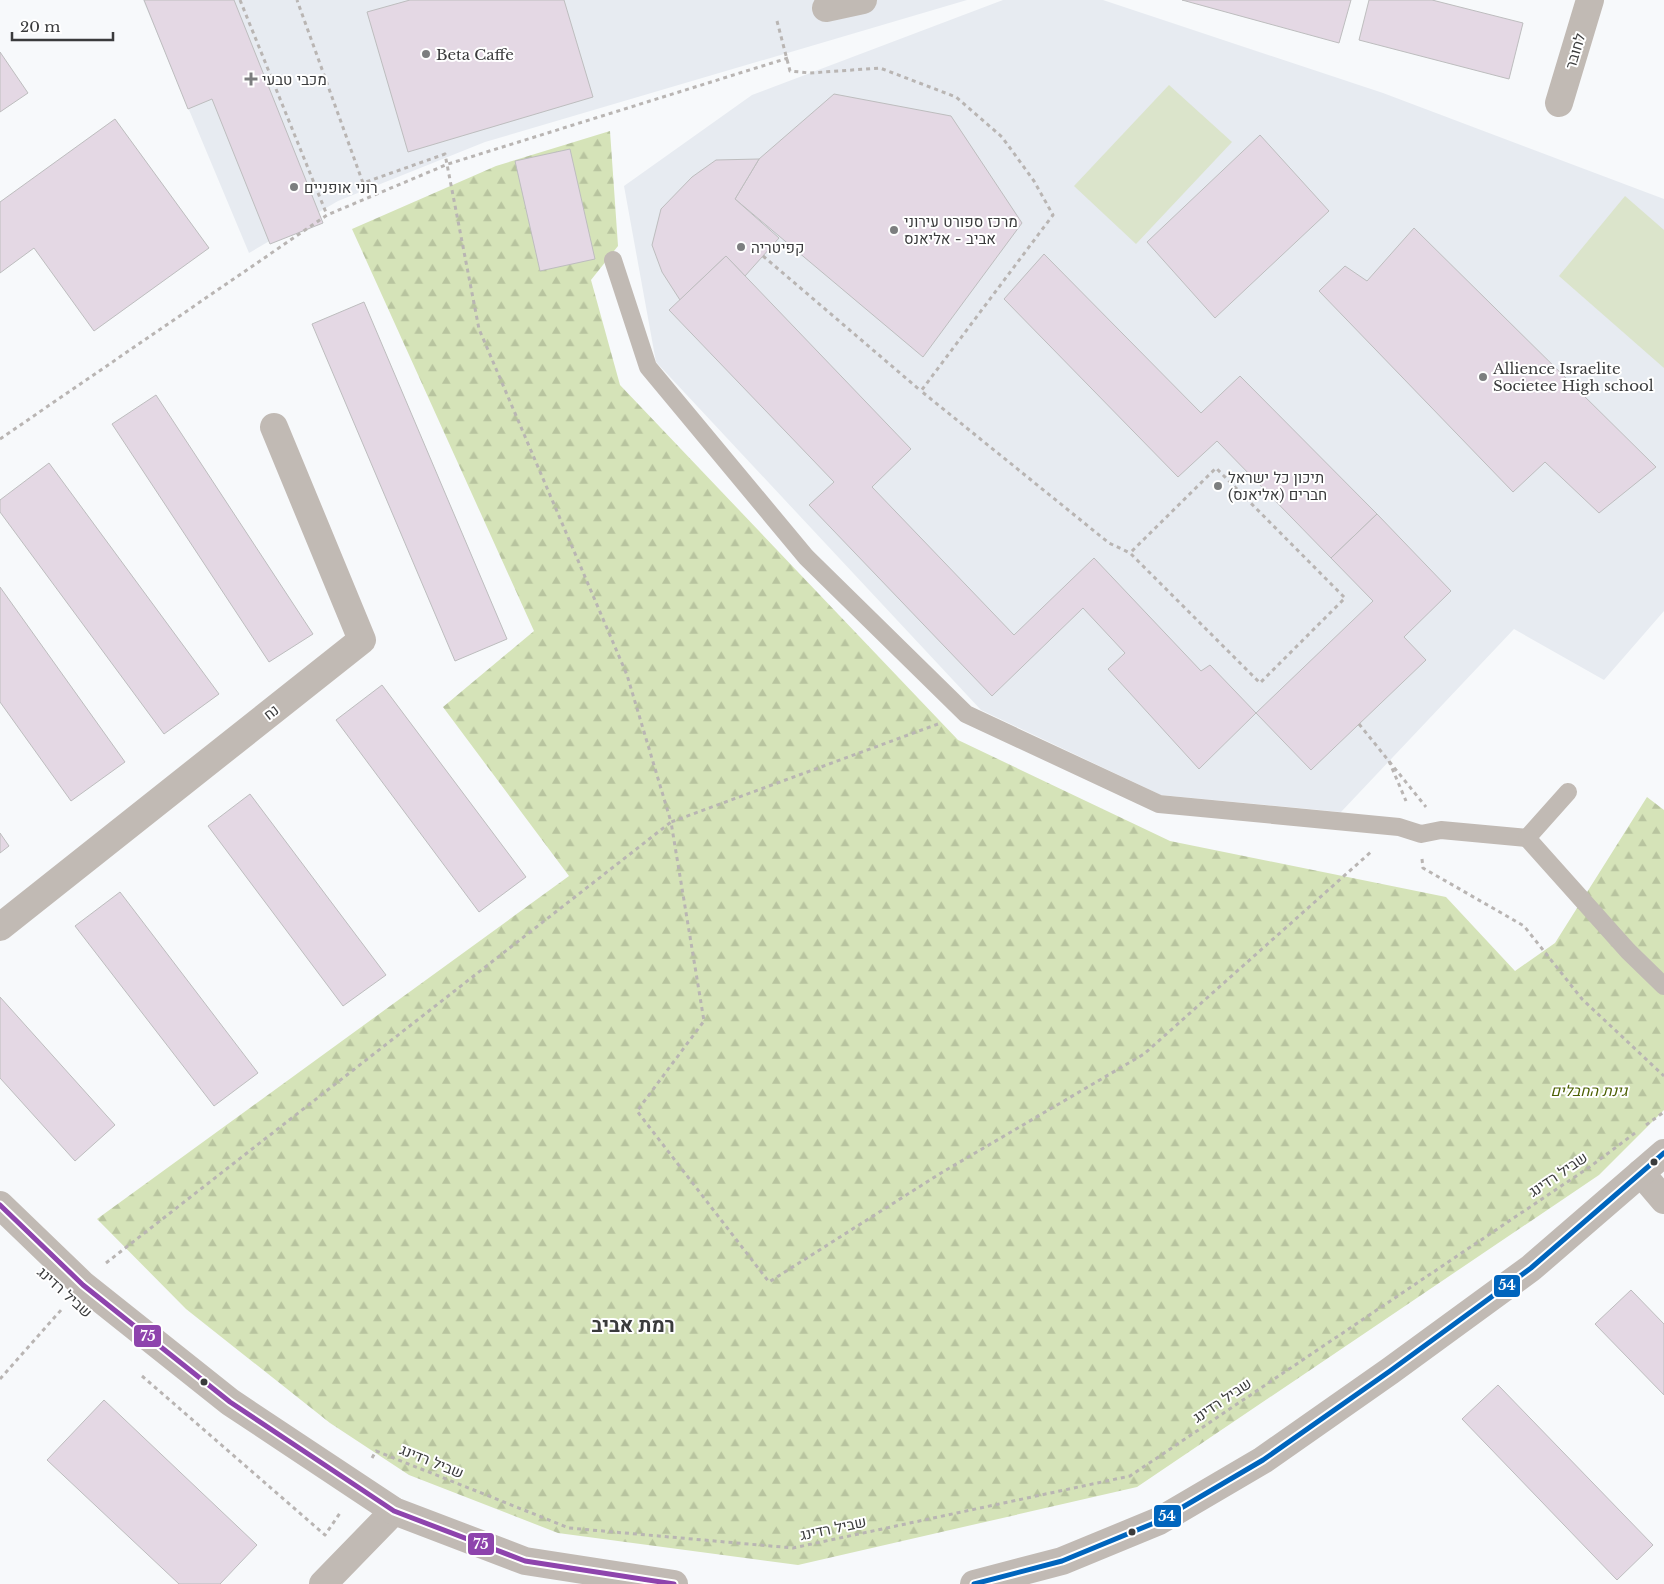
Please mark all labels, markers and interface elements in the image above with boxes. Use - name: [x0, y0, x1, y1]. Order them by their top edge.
- scale bar: [12, 10, 114, 42]
- text: 20 m: [20, 17, 60, 36]
- street label: לחובר: [1561, 30, 1590, 71]
- place label: Beta Caffe: [436, 45, 514, 64]
- marker: Beta Caffe: [420, 48, 432, 60]
- place label: מכבי טבעי: [262, 70, 327, 89]
- marker: מכבי טבעי: [244, 72, 258, 86]
- place label: רוני אופניים: [304, 178, 378, 197]
- marker: רוני אופניים: [288, 181, 300, 193]
- place label: מרכז ספורט עירוני אביב - אליאנס: [904, 212, 1018, 248]
- marker: מרכז ספורט עירוני אביב - אליאנס: [888, 224, 900, 236]
- place label: קפיטריה: [751, 238, 804, 257]
- marker: קפיטריה: [735, 241, 747, 253]
- place label: Allience Israelite Societee High school: [1492, 359, 1654, 395]
- marker: Allience Israelite Societee High school: [1477, 371, 1489, 383]
- place label: תיכון כל ישראל חברים (אליאנס): [1228, 468, 1327, 504]
- marker: תיכון כל ישראל חברים (אליאנס): [1212, 480, 1224, 492]
- street label: נח: [259, 700, 283, 724]
- park label: גינת החבלים: [1551, 1081, 1629, 1100]
- street label: שביל רדינג: [1525, 1147, 1591, 1201]
- unlabelled marker: [1649, 1157, 1659, 1167]
- street label: שביל רדינג: [34, 1262, 96, 1322]
- line badge: 54: [1493, 1274, 1521, 1298]
- text: 54: [1498, 1276, 1516, 1294]
- district label: רמת אביב: [591, 1313, 675, 1337]
- line badge: 75: [133, 1324, 162, 1348]
- text: 75: [140, 1327, 156, 1345]
- street label: שביל רדינג: [1189, 1373, 1255, 1427]
- unlabelled marker: [199, 1377, 209, 1387]
- street label: שביל רדינג: [397, 1440, 467, 1482]
- line badge: 54: [1153, 1504, 1182, 1528]
- text: 54: [1158, 1507, 1176, 1525]
- street label: שביל רדינג: [798, 1512, 868, 1544]
- unlabelled marker: [1127, 1527, 1137, 1537]
- line badge: 75: [467, 1532, 495, 1556]
- text: 75: [473, 1535, 489, 1553]

